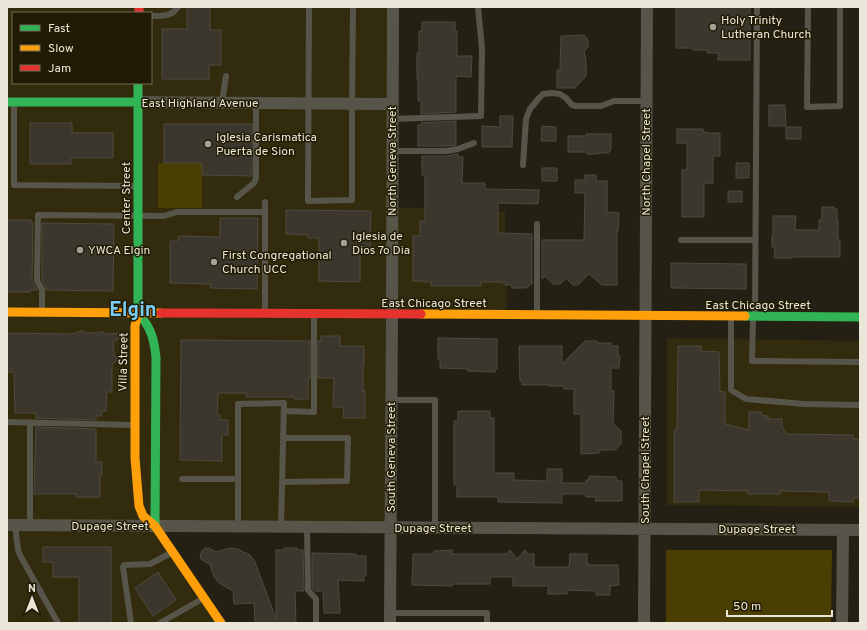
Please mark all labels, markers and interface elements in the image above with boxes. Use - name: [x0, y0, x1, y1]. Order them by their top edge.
- legend: [12, 12, 152, 84]
- place label: Holy Trinity Lutheran Church: [721, 13, 811, 43]
- text: Fast: [48, 21, 70, 37]
- marker: Holy Trinity Lutheran Church: [708, 22, 718, 32]
- text: Slow: [48, 41, 74, 57]
- text: Jam: [48, 61, 71, 77]
- street label: East Highland Avenue: [141, 96, 259, 112]
- street label: North Geneva Street: [385, 106, 401, 216]
- street label: North Chapel Street: [639, 108, 655, 216]
- place label: Iglesia Carismatica Puerta de Sion: [216, 130, 317, 160]
- marker: Iglesia Carismatica Puerta de Sion: [203, 139, 213, 149]
- street label: Center Street: [119, 162, 135, 234]
- place label: Iglesia de Dios 7o Dia: [352, 229, 410, 259]
- marker: Iglesia de Dios 7o Dia: [339, 238, 349, 248]
- place label: YWCA Elgin: [88, 243, 150, 259]
- marker: YWCA Elgin: [75, 245, 85, 255]
- place label: First Congregational Church UCC: [222, 248, 332, 278]
- marker: First Congregational Church UCC: [209, 257, 219, 267]
- street label: East Chicago Street: [381, 296, 487, 312]
- district label: Elgin: [109, 298, 157, 324]
- street label: East Chicago Street: [705, 298, 811, 314]
- street label: Villa Street: [115, 332, 133, 392]
- street label: South Geneva Street: [384, 402, 400, 512]
- street label: South Chapel Street: [638, 416, 654, 524]
- street label: Dupage Street: [71, 519, 149, 535]
- street label: Dupage Street: [394, 521, 472, 537]
- street label: Dupage Street: [718, 522, 796, 538]
- north arrow: [12, 578, 52, 618]
- text: N: [28, 582, 36, 596]
- scale bar: [727, 592, 832, 618]
- text: 50 m: [733, 599, 761, 615]

